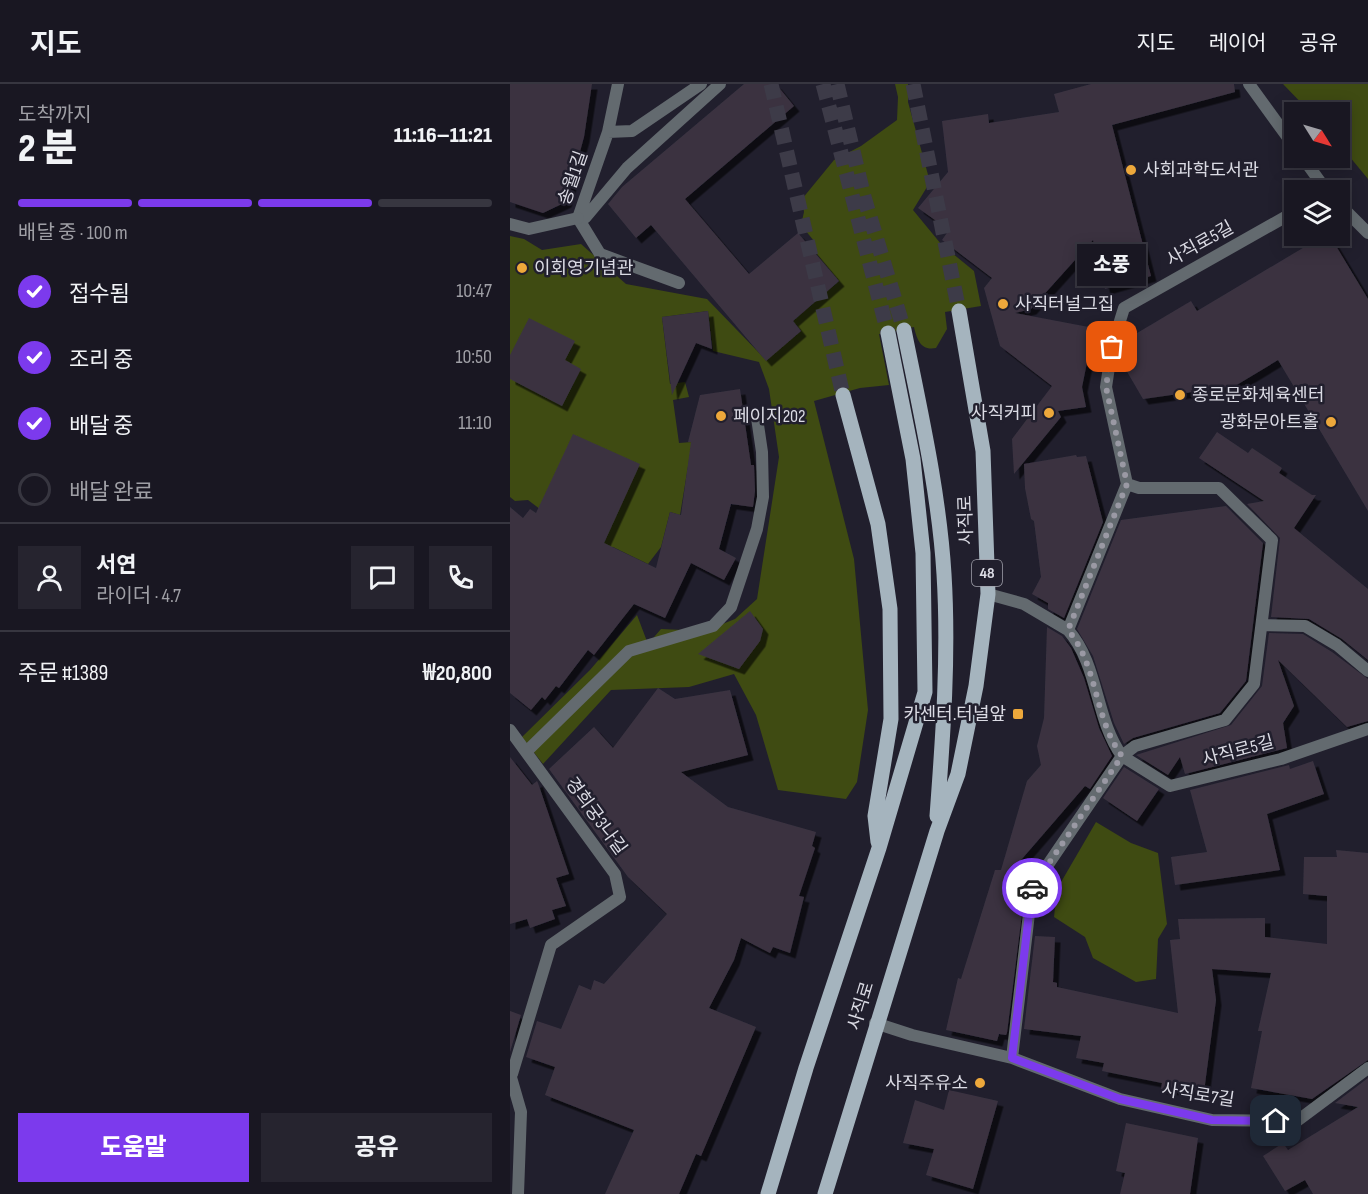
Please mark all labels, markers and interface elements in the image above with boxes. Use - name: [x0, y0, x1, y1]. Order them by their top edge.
- text: 지도: [30, 28, 82, 61]
- text: 지도: [1137, 31, 1175, 56]
- text: 레이어: [1208, 31, 1266, 56]
- text: 공유: [1299, 31, 1338, 56]
- north arrow: [1284, 102, 1350, 168]
- map controls: [1284, 102, 1350, 246]
- text: 도착까지: [18, 103, 92, 127]
- text: 11:16–11:21: [394, 122, 492, 149]
- text: 2 분: [18, 126, 77, 173]
- street label: 송월1길: [554, 148, 592, 208]
- place label: 사회과학도서관: [1143, 160, 1259, 181]
- marker: 사회과학도서관: [1124, 163, 1138, 177]
- button: layers: [1284, 180, 1350, 246]
- street label: 사직로5길: [1163, 217, 1237, 271]
- text: 배달 중 · 100 m: [18, 221, 128, 245]
- callout: 소풍: [1078, 245, 1146, 287]
- text: 소풍: [1093, 253, 1130, 277]
- place label: 이회영기념관: [534, 258, 634, 279]
- marker: 이회영기념관: [515, 261, 529, 275]
- icon: check: [18, 275, 51, 308]
- text: 10:47: [456, 279, 492, 303]
- text: 접수됨: [69, 281, 130, 308]
- place label: 사직터널그집: [1015, 294, 1114, 315]
- marker: 사직터널그집: [996, 297, 1010, 311]
- pin: [1086, 321, 1137, 372]
- icon: bag: [1095, 330, 1128, 363]
- icon: check: [18, 341, 51, 374]
- text: 10:50: [456, 345, 492, 369]
- text: 조리 중: [69, 347, 133, 374]
- place label: 종로문화체육센터: [1192, 385, 1324, 406]
- marker: 종로문화체육센터: [1173, 388, 1187, 402]
- place label: 사직커피: [971, 403, 1037, 424]
- place label: 페이지202: [733, 406, 806, 427]
- marker: 사직커피: [1042, 406, 1056, 420]
- icon: check: [18, 407, 51, 440]
- marker: 페이지202: [714, 409, 728, 423]
- text: 11:10: [458, 411, 492, 435]
- place label: 광화문아트홀: [1220, 412, 1319, 433]
- text: 배달 중: [69, 413, 133, 440]
- marker: 광화문아트홀: [1324, 415, 1338, 429]
- text: 배달 완료: [69, 479, 153, 506]
- street label: 사직로: [955, 495, 977, 545]
- button: person: [18, 546, 81, 609]
- button: chat: [351, 546, 414, 609]
- button: phone: [429, 546, 492, 609]
- text: 서연: [96, 552, 136, 579]
- road number: 48: [972, 560, 1002, 586]
- text: 라이더 · 4.7: [96, 584, 181, 608]
- text: 주문 #1389: [18, 660, 108, 687]
- text: ₩20,800: [423, 660, 492, 687]
- place label: 카센터.터널앞: [903, 704, 1006, 725]
- marker: 카센터.터널앞: [1011, 707, 1025, 721]
- street label: 사직로5길: [1200, 731, 1276, 771]
- street label: 경희궁3나길: [561, 773, 631, 859]
- courier: [1002, 858, 1062, 918]
- icon: car: [1016, 872, 1049, 905]
- street label: 사직로: [844, 979, 878, 1033]
- place label: 사직주유소: [885, 1073, 968, 1094]
- marker: 사직주유소: [973, 1076, 987, 1090]
- street label: 사직로7길: [1160, 1079, 1236, 1111]
- pin: [1250, 1095, 1301, 1146]
- icon: home: [1259, 1104, 1292, 1137]
- button: 도움말: [18, 1113, 249, 1182]
- button: 공유: [261, 1113, 492, 1182]

